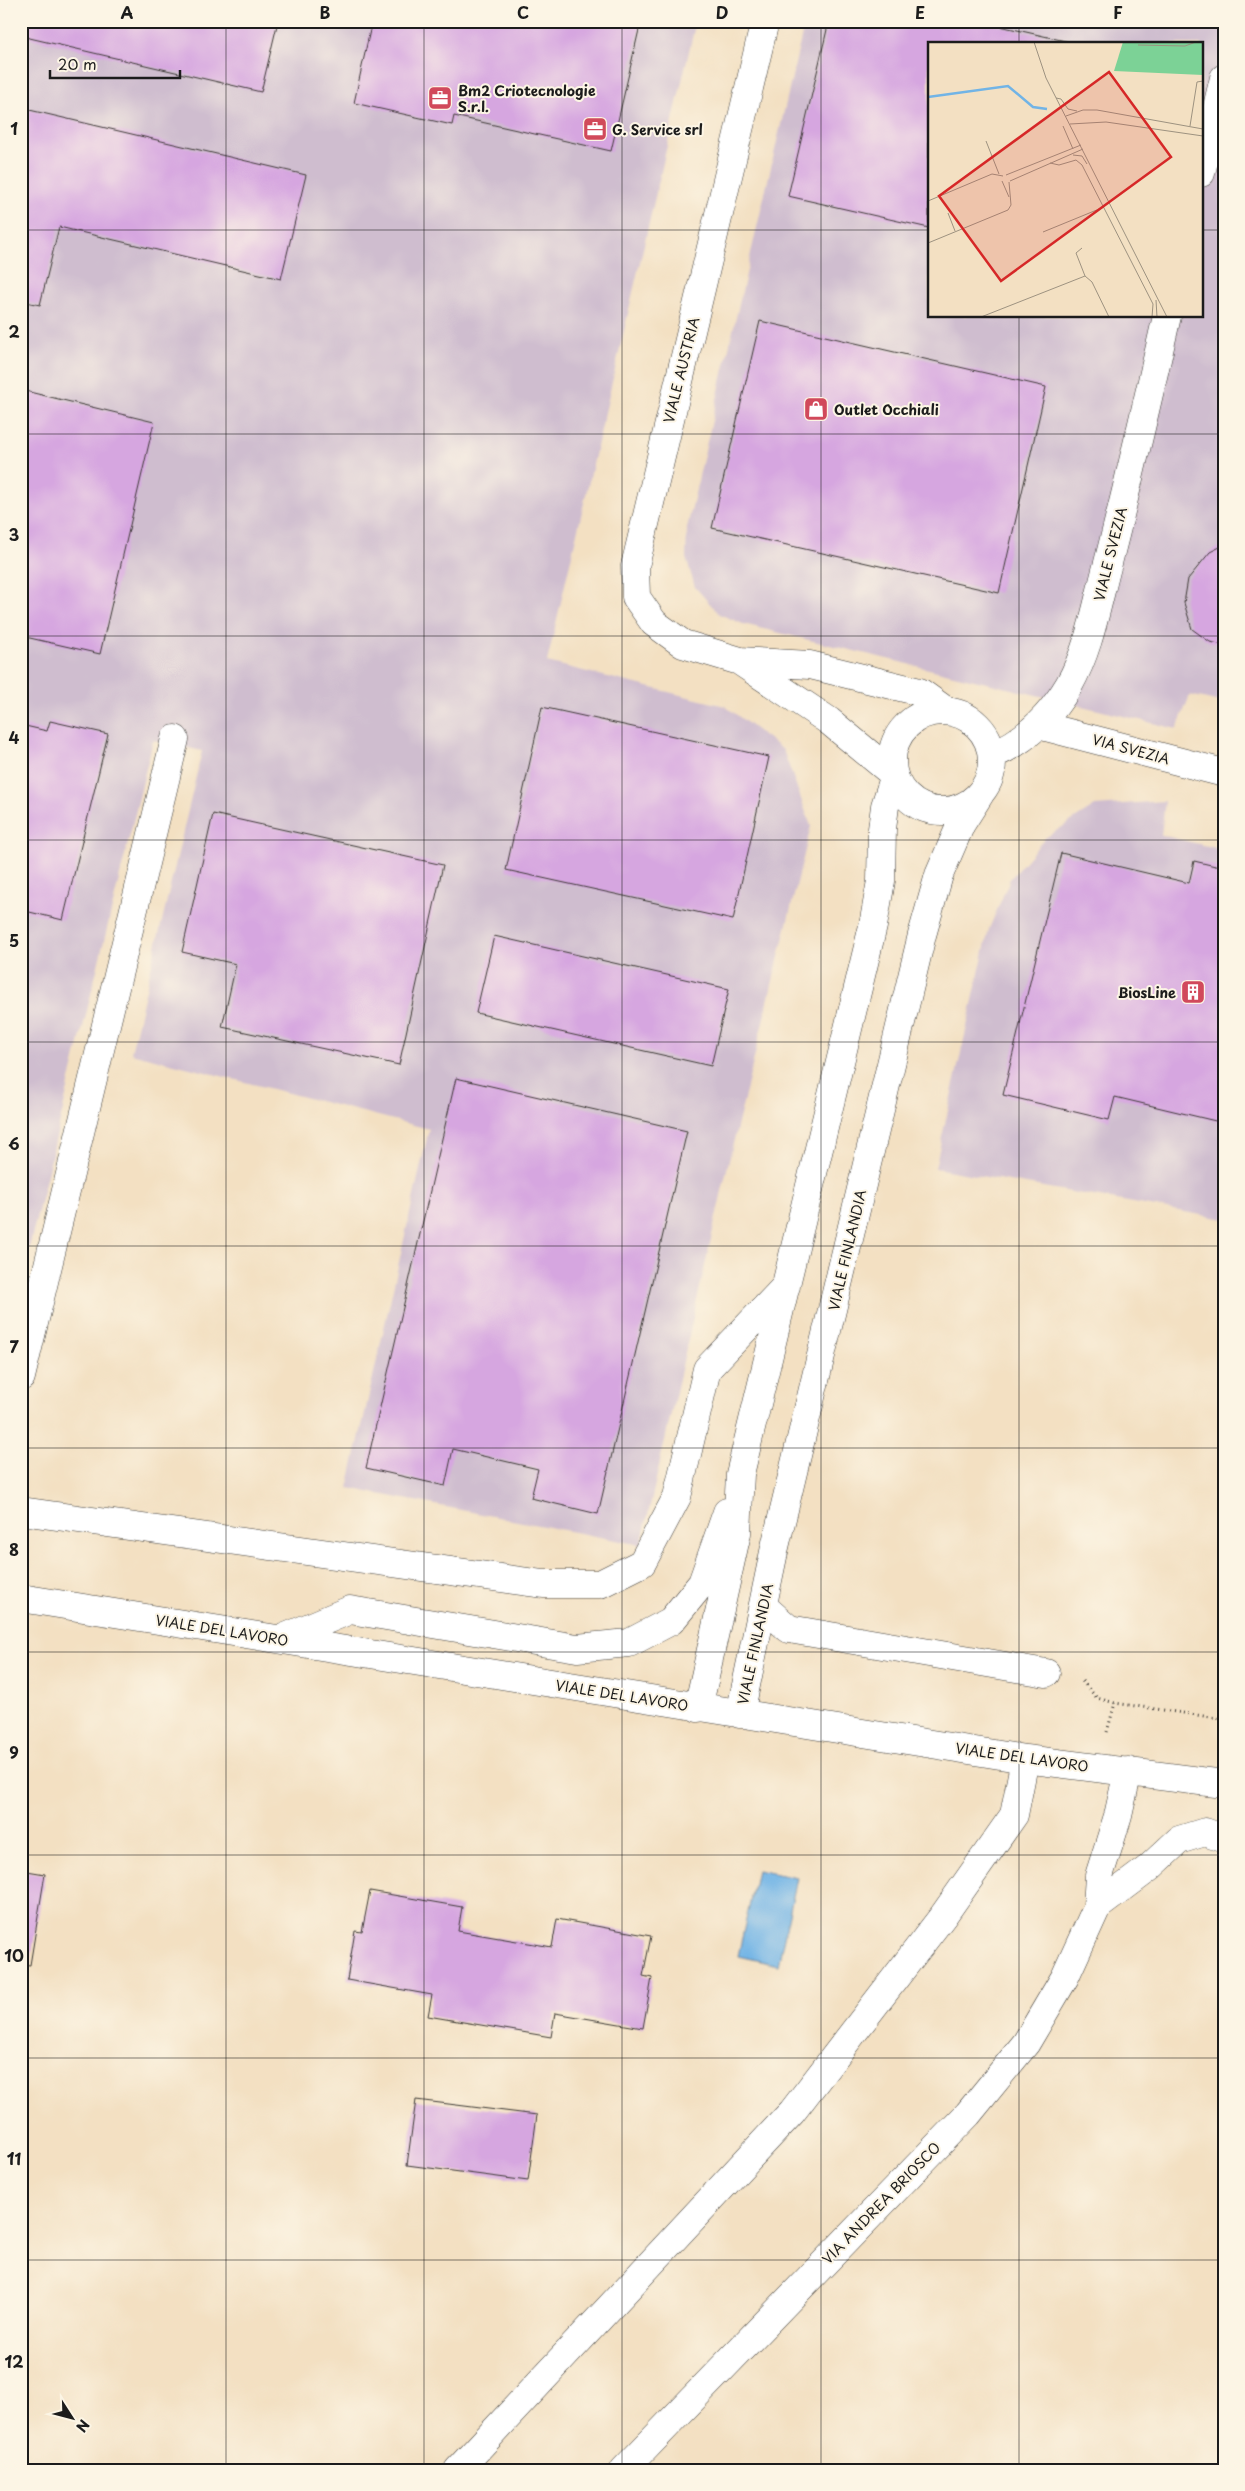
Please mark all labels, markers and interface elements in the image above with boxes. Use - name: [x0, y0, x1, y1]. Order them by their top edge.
- text: A: [121, 0, 134, 24]
- text: B: [320, 0, 331, 24]
- text: C: [517, 0, 529, 24]
- text: D: [716, 0, 728, 24]
- text: E: [915, 0, 925, 24]
- text: F: [1113, 0, 1123, 24]
- inset map: [928, 42, 1202, 318]
- scale bar: [50, 48, 180, 80]
- text: 20 m: [58, 52, 97, 75]
- place label: Bm2 Criotecnologie S.r.l.: [458, 80, 596, 117]
- office icon: Bm2 Criotecnologie S.r.l.: [427, 85, 453, 111]
- text: 1: [10, 116, 18, 140]
- office icon: G. Service srl: [582, 116, 608, 142]
- place label: G. Service srl: [612, 119, 703, 140]
- street label: VIALE AUSTRIA: [658, 314, 704, 425]
- text: 2: [8, 319, 20, 343]
- shop icon: Outlet Occhiali: [803, 396, 829, 422]
- place label: Outlet Occhiali: [834, 399, 939, 420]
- street label: VIALE SVEZIA: [1088, 504, 1132, 603]
- text: 3: [9, 522, 19, 546]
- text: 4: [9, 725, 20, 749]
- street label: VIA SVEZIA: [1090, 729, 1172, 770]
- text: 5: [9, 928, 19, 952]
- building icon: BiosLine: [1180, 979, 1206, 1005]
- place label: BiosLine: [1118, 982, 1176, 1003]
- text: 6: [8, 1131, 20, 1155]
- street label: VIALE FINLANDIA: [823, 1187, 871, 1313]
- text: 7: [9, 1334, 19, 1358]
- text: 8: [9, 1537, 19, 1561]
- street label: VIALE FINLANDIA: [732, 1581, 778, 1707]
- street label: VIALE DEL LAVORO: [154, 1609, 290, 1651]
- street label: VIALE DEL LAVORO: [554, 1674, 690, 1716]
- street label: VIALE DEL LAVORO: [954, 1737, 1090, 1777]
- text: 9: [9, 1740, 19, 1764]
- text: 10: [4, 1943, 24, 1967]
- street label: VIA ANDREA BRIOSCO: [817, 2137, 945, 2269]
- text: 11: [7, 2146, 21, 2170]
- text: 12: [5, 2349, 23, 2373]
- north arrow: [48, 2394, 98, 2444]
- text: N: [71, 2415, 95, 2437]

